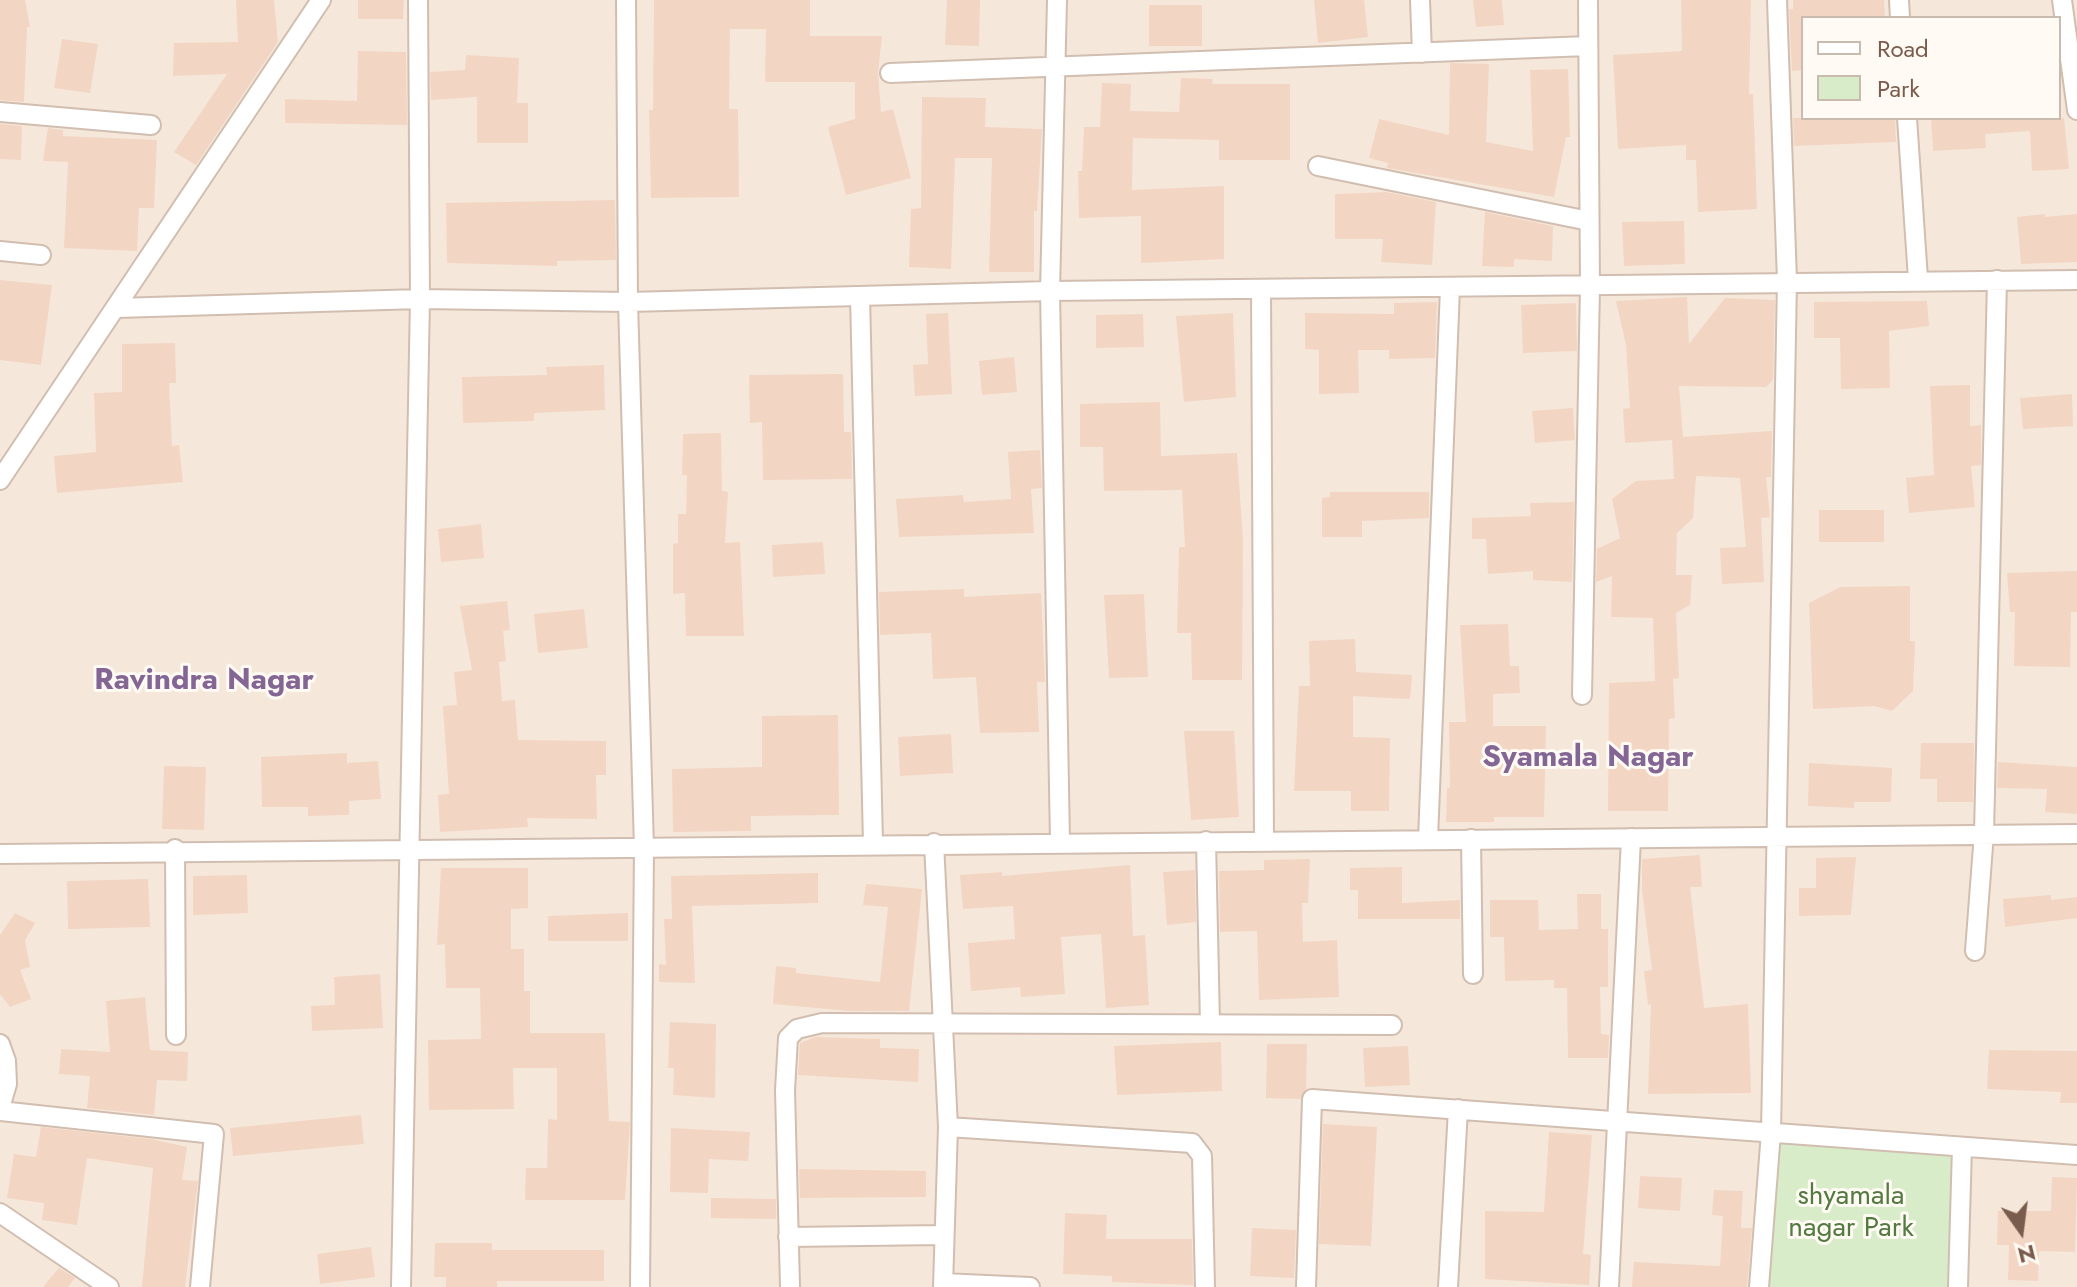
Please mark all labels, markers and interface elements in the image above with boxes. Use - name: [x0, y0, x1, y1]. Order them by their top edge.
- legend: [1801, 16, 2061, 120]
- text: Road: [1877, 31, 1929, 66]
- text: Park: [1877, 71, 1920, 106]
- district label: Ravindra Nagar: [94, 664, 314, 700]
- district label: Syamala Nagar: [1482, 741, 1694, 777]
- park label: shyamala nagar Park: [1788, 1180, 1914, 1246]
- north arrow: [1981, 1191, 2061, 1271]
- text: N: [2014, 1237, 2039, 1272]

